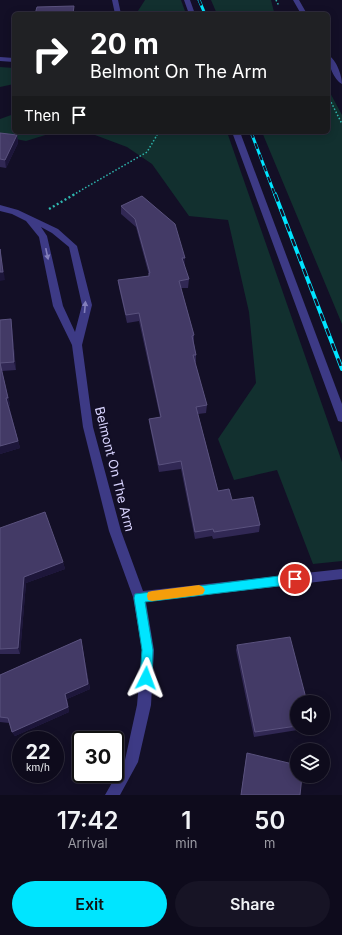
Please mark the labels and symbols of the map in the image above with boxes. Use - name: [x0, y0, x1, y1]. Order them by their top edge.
- one-way arrow: [45, 248, 51, 260]
- one-way arrow: [82, 301, 88, 313]
- street label: Belmont On The Arm: [92, 405, 138, 533]
- pin: [278, 562, 312, 596]
- position arrow: [125, 657, 167, 699]
- speed limit sign: 30: [72, 731, 124, 783]

